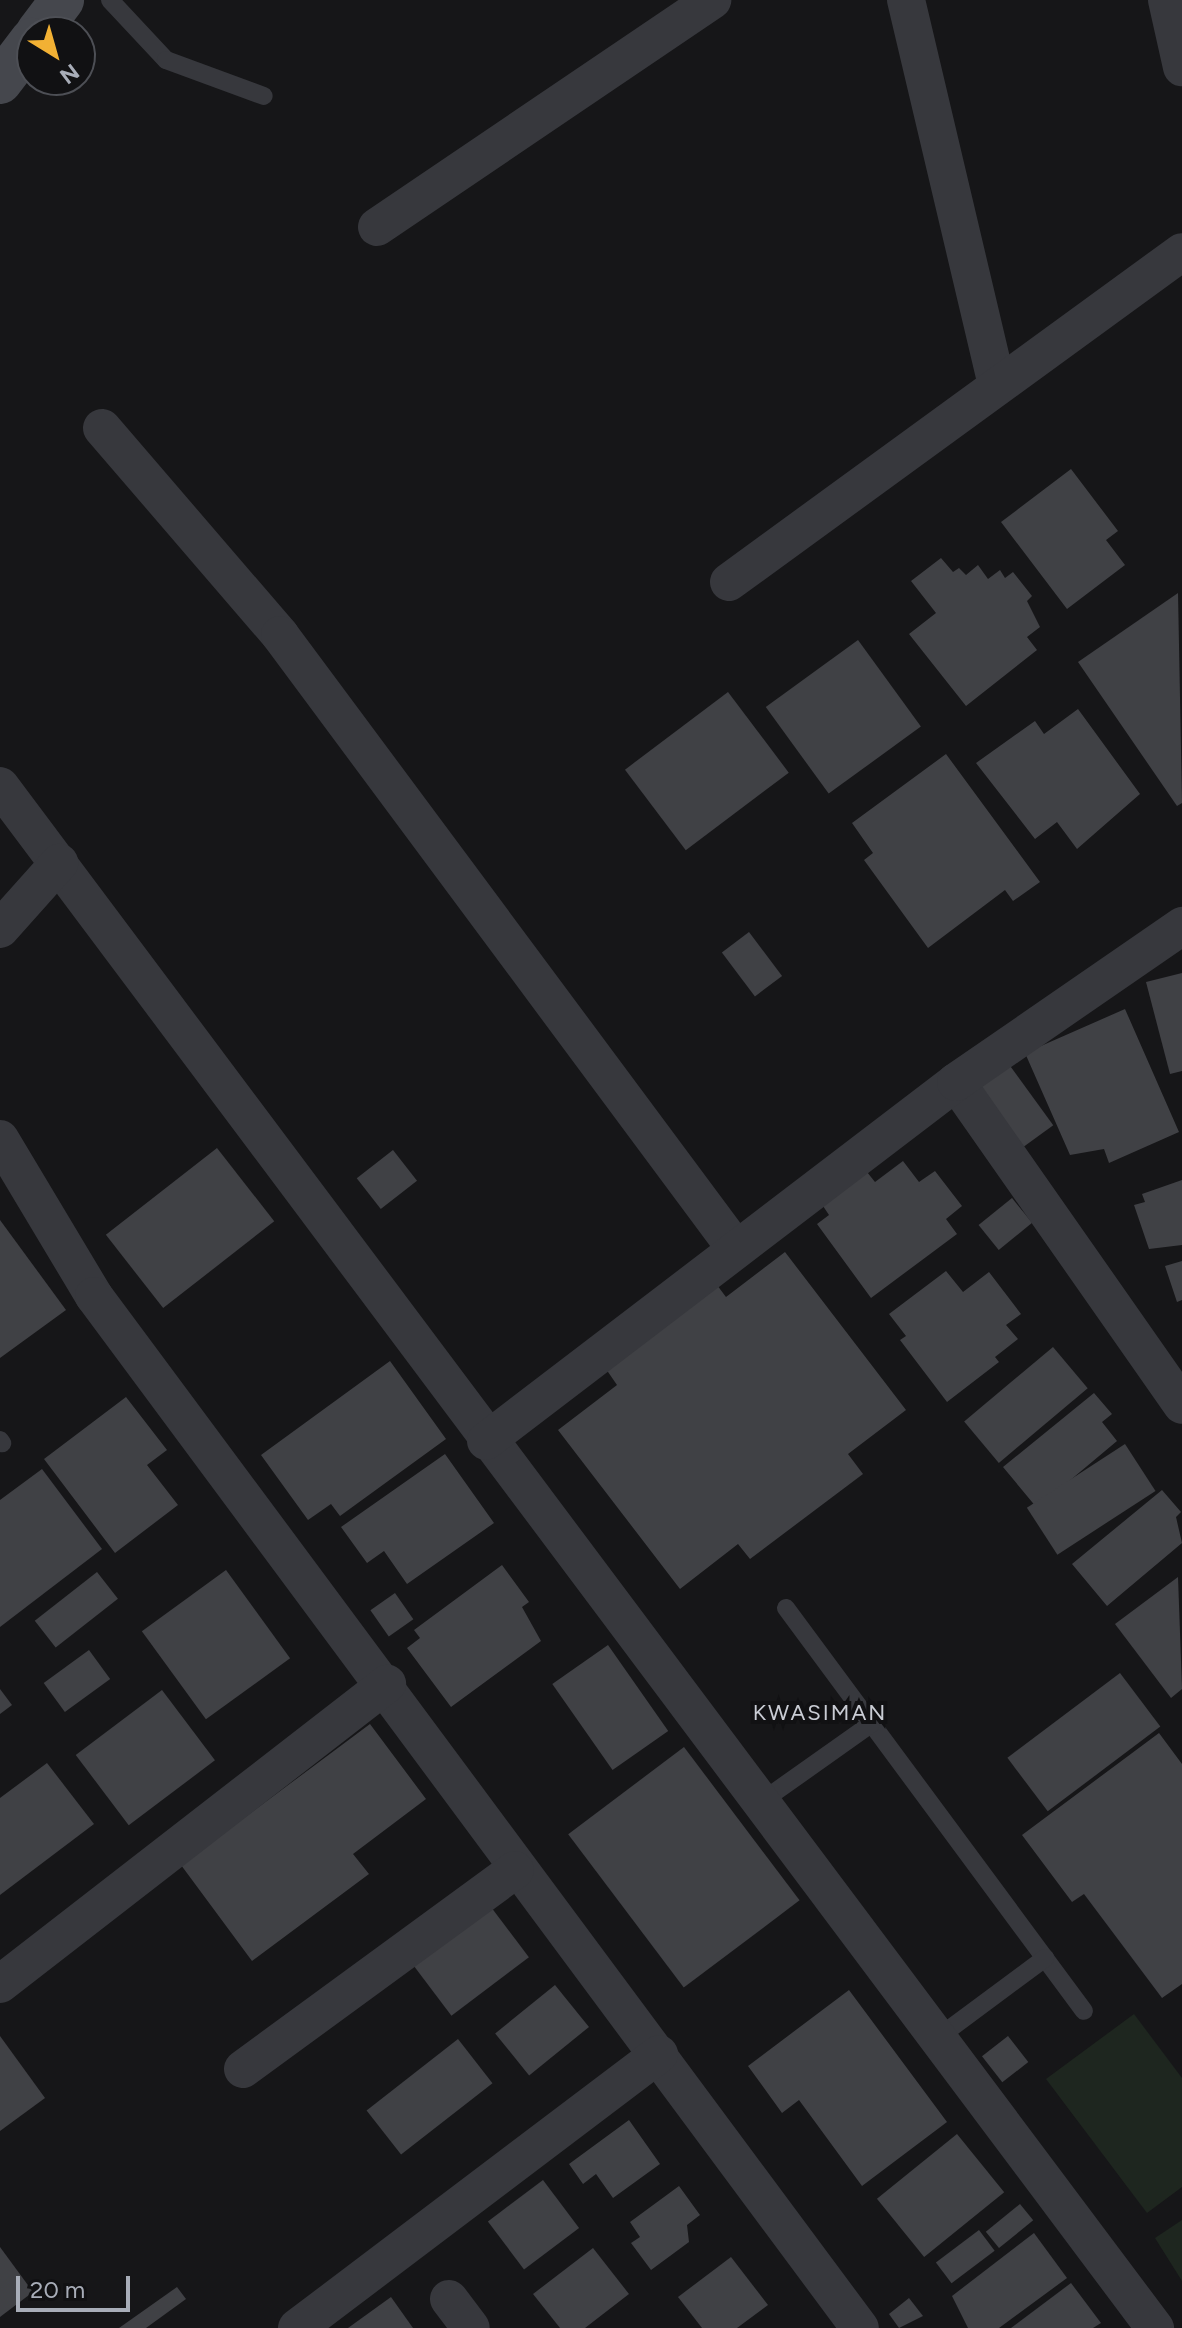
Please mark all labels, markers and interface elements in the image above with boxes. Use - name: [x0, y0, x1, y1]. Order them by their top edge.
- north arrow: [16, 16, 96, 96]
- text: N: [55, 58, 84, 90]
- district label: KWASIMAN: [753, 1700, 887, 1726]
- scale bar: [20, 2260, 134, 2310]
- text: 20 m: [30, 2275, 85, 2304]

